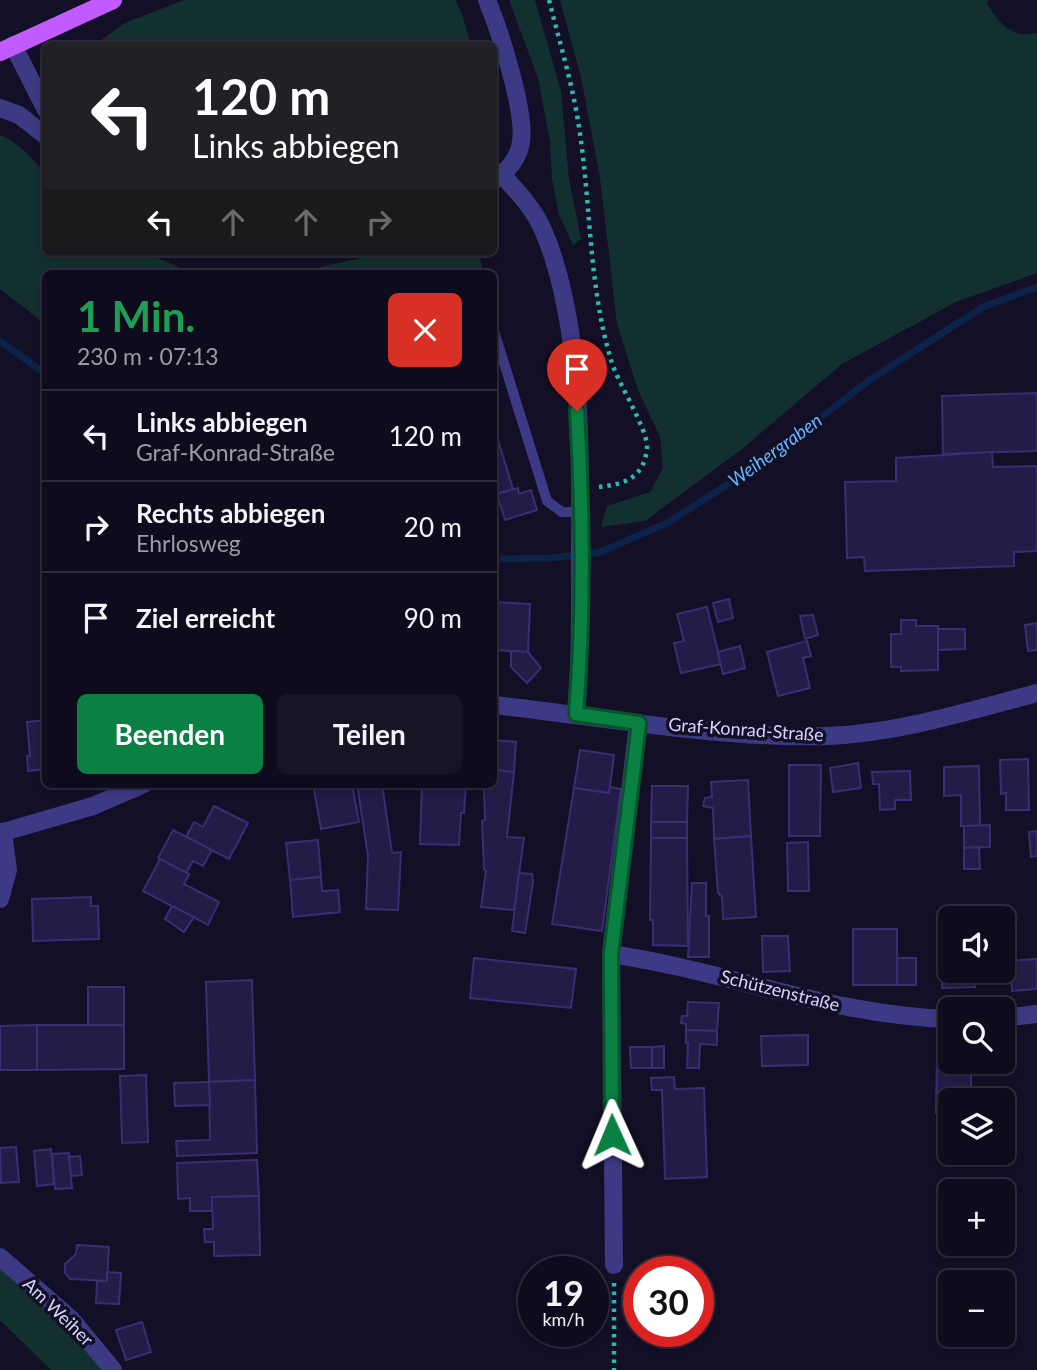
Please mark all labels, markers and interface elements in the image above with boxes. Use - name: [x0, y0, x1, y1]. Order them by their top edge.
- text: 120 m: [192, 67, 330, 125]
- icon: left: [77, 70, 168, 161]
- text: Links abbiegen: [192, 126, 400, 165]
- icon: left: [141, 203, 179, 241]
- icon: ahead: [214, 203, 252, 241]
- icon: ahead: [287, 203, 325, 241]
- icon: right: [360, 203, 398, 241]
- text: 1 Min.: [77, 291, 195, 341]
- button: close: [388, 293, 462, 367]
- pin: [547, 339, 607, 411]
- text: 230 m · 07:13: [77, 342, 219, 370]
- icon: arrive: [558, 350, 596, 388]
- text: Links abbiegen: [136, 406, 308, 438]
- water label: Weihergraben: [723, 408, 826, 491]
- icon: left: [77, 417, 115, 455]
- text: 120 m: [389, 420, 462, 452]
- text: Graf-Konrad-Straße: [136, 438, 335, 466]
- text: Rechts abbiegen: [136, 497, 325, 529]
- icon: right: [77, 508, 115, 546]
- text: 20 m: [404, 511, 462, 543]
- text: Ehrlosweg: [136, 529, 241, 557]
- icon: arrive: [77, 599, 115, 637]
- text: Ziel erreicht: [136, 602, 275, 634]
- text: 90 m: [404, 602, 462, 634]
- button: Beenden: [77, 694, 263, 774]
- button: Teilen: [277, 694, 462, 774]
- street label: Graf-Konrad-Straße: [668, 713, 824, 745]
- map controls: [938, 906, 1015, 1347]
- button: sound: [938, 906, 1015, 983]
- street label: Schützenstraße: [718, 965, 842, 1015]
- button: search: [938, 997, 1015, 1074]
- button: layers: [938, 1088, 1015, 1165]
- position arrow: [575, 1098, 649, 1172]
- button: +: [938, 1179, 1015, 1256]
- speed limit sign: 30: [623, 1256, 714, 1347]
- button: −: [938, 1270, 1015, 1347]
- text: 19: [543, 1271, 584, 1313]
- street label: Am Weiher: [19, 1272, 99, 1350]
- text: km/h: [542, 1308, 585, 1330]

